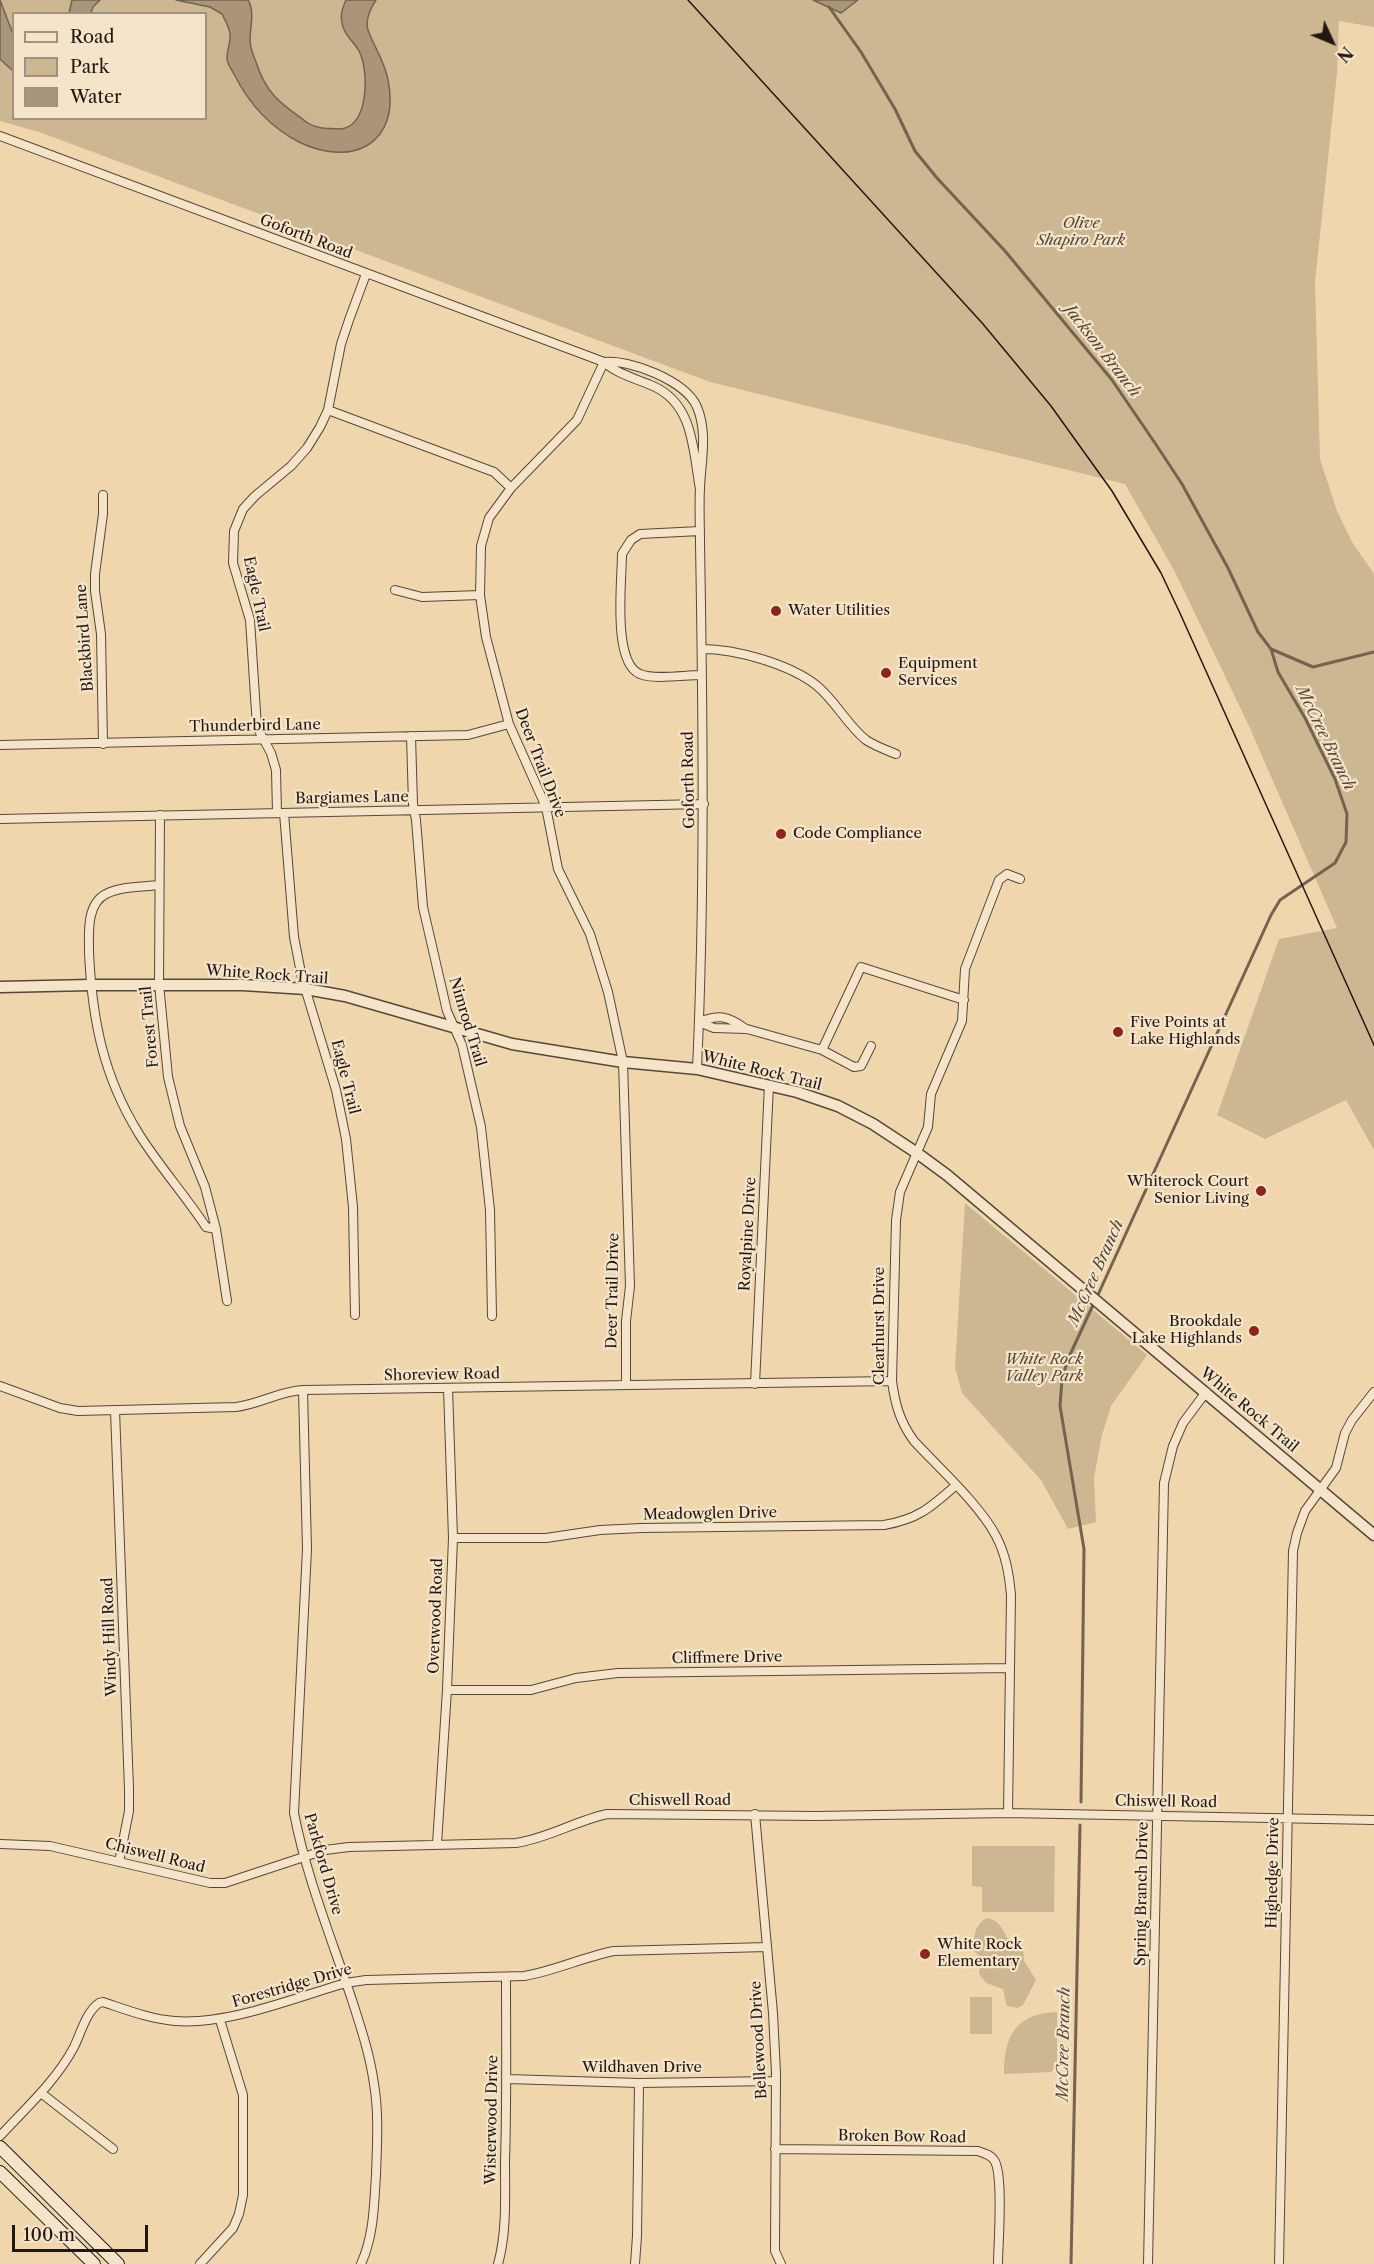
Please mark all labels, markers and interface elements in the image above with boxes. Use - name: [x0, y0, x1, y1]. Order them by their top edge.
- legend: [12, 12, 207, 120]
- north arrow: [1302, 12, 1362, 72]
- text: Road: [70, 26, 115, 48]
- text: N: [1333, 43, 1357, 66]
- text: Park: [70, 56, 109, 78]
- text: Water: [70, 86, 122, 108]
- street label: Goforth Road: [257, 211, 355, 263]
- park label: Olive Shapiro Park: [1037, 215, 1125, 250]
- water label: Jackson Branch: [1060, 301, 1144, 401]
- street label: Eagle Trail: [239, 555, 273, 633]
- street label: Blackbird Lane: [72, 584, 98, 692]
- place label: Water Utilities: [788, 602, 890, 620]
- marker: Water Utilities: [769, 604, 783, 618]
- place label: Equipment Services: [898, 655, 978, 690]
- marker: Equipment Services: [879, 666, 893, 680]
- water label: McCree Branch: [1291, 682, 1359, 794]
- street label: Deer Trail Drive: [511, 706, 569, 820]
- street label: Thunderbird Lane: [189, 716, 321, 736]
- street label: Goforth Road: [679, 731, 699, 829]
- street label: Bargiames Lane: [295, 788, 409, 808]
- place label: Code Compliance: [793, 825, 922, 843]
- marker: Code Compliance: [774, 827, 788, 841]
- street label: White Rock Trail: [205, 962, 329, 988]
- street label: Nimrod Trail: [445, 975, 489, 1069]
- street label: Forest Trail: [137, 985, 163, 1069]
- place label: Five Points at Lake Highlands: [1130, 1014, 1240, 1049]
- marker: Five Points at Lake Highlands: [1111, 1025, 1125, 1039]
- street label: Eagle Trail: [327, 1038, 363, 1116]
- street label: White Rock Trail: [700, 1047, 824, 1095]
- place label: Whiterock Court Senior Living: [1127, 1173, 1249, 1208]
- street label: Royalpine Drive: [736, 1176, 760, 1292]
- marker: Whiterock Court Senior Living: [1254, 1184, 1268, 1198]
- water label: McCree Branch: [1064, 1217, 1128, 1329]
- street label: Deer Trail Drive: [603, 1233, 623, 1349]
- street label: Clearhurst Drive: [871, 1267, 889, 1385]
- place label: Brookdale Lake Highlands: [1132, 1313, 1242, 1348]
- marker: Brookdale Lake Highlands: [1247, 1324, 1261, 1338]
- park label: White Rock Valley Park: [1005, 1351, 1083, 1386]
- street label: White Rock Trail: [1196, 1364, 1302, 1456]
- street label: Shoreview Road: [384, 1365, 500, 1385]
- street label: Meadowglen Drive: [643, 1504, 777, 1524]
- street label: Overwood Road: [425, 1558, 447, 1674]
- street label: Windy Hill Road: [99, 1577, 121, 1697]
- street label: Cliffmere Drive: [671, 1648, 783, 1668]
- street label: Chiswell Road: [629, 1792, 731, 1810]
- street label: Chiswell Road: [1115, 1792, 1217, 1812]
- street label: Parkford Drive: [300, 1811, 346, 1917]
- street label: Highedge Drive: [1263, 1817, 1283, 1929]
- street label: Spring Branch Drive: [1132, 1822, 1152, 1966]
- street label: Chiswell Road: [103, 1835, 207, 1877]
- place label: White Rock Elementary: [937, 1936, 1022, 1971]
- marker: White Rock Elementary: [918, 1947, 932, 1961]
- street label: Forestridge Drive: [230, 1960, 354, 2012]
- street label: Bellewood Drive: [747, 1980, 771, 2100]
- water label: McCree Branch: [1053, 1987, 1075, 2101]
- street label: Wisterwood Drive: [482, 2055, 502, 2185]
- street label: Wildhaven Drive: [582, 2059, 702, 2077]
- street label: Broken Bow Road: [838, 2127, 966, 2147]
- scale bar: [15, 2213, 152, 2251]
- text: 100 m: [23, 2224, 75, 2246]

